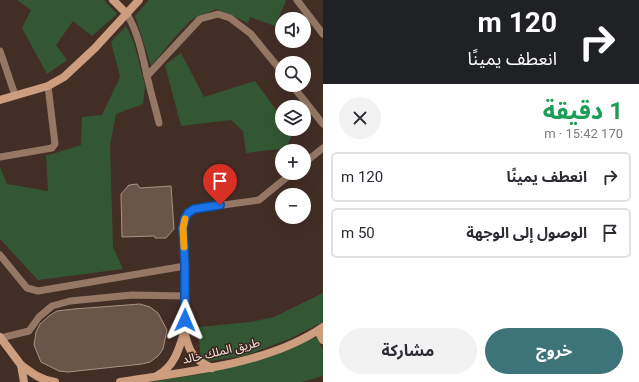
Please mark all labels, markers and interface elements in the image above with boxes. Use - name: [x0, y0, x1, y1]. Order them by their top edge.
- text: 120 m: [478, 6, 557, 39]
- map controls: [275, 12, 311, 224]
- button: sound: [275, 12, 311, 48]
- icon: right: [571, 16, 623, 68]
- text: انعطف يمينًا: [468, 48, 557, 69]
- button: search: [275, 56, 311, 92]
- button: close: [339, 97, 381, 139]
- text: 1 دقيقة: [543, 97, 623, 125]
- button: layers: [275, 100, 311, 136]
- text: 170 m · 15:42: [544, 126, 623, 141]
- button: +: [275, 144, 311, 180]
- pin: [203, 164, 237, 205]
- icon: right: [599, 166, 621, 188]
- text: 120 m: [341, 168, 383, 186]
- text: انعطف يمينًا: [507, 168, 587, 186]
- icon: arrive: [209, 170, 231, 192]
- button: −: [275, 188, 311, 224]
- icon: arrive: [599, 222, 621, 244]
- text: 50 m: [341, 224, 375, 242]
- text: الوصول إلى الوجهة: [466, 224, 587, 242]
- position arrow: [164, 299, 206, 341]
- button: مشاركة: [339, 328, 477, 374]
- button: خروج: [485, 328, 623, 374]
- street label: طريق الملك خالد: [181, 335, 261, 368]

